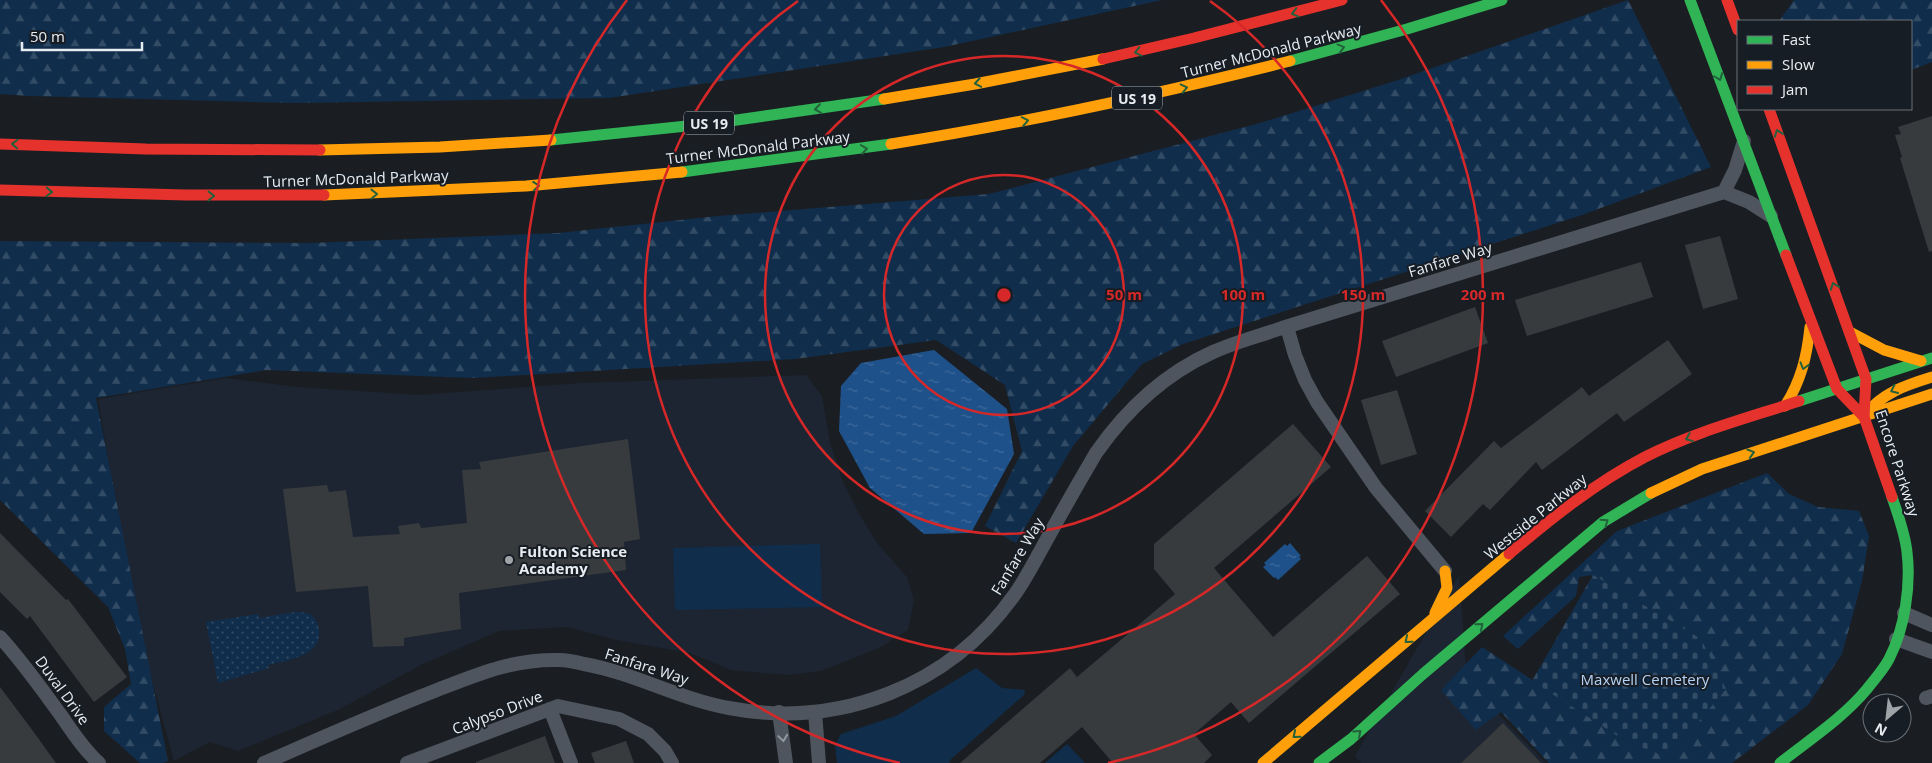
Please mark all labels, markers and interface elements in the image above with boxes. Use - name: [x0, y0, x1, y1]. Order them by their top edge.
- one-way arrow: [1292, 7, 1300, 17]
- street label: Turner McDonald Parkway: [1179, 18, 1364, 82]
- scale bar: [22, 20, 142, 52]
- legend: [1737, 20, 1912, 110]
- text: 50 m: [30, 26, 65, 46]
- text: Fast: [1782, 29, 1811, 49]
- one-way arrow: [1337, 43, 1345, 53]
- one-way arrow: [1133, 46, 1142, 57]
- text: Slow: [1782, 54, 1815, 74]
- one-way arrow: [1713, 72, 1723, 80]
- one-way arrow: [974, 78, 983, 88]
- text: Jam: [1780, 79, 1808, 99]
- one-way arrow: [1179, 83, 1188, 94]
- road number: US 19: [1112, 86, 1162, 110]
- one-way arrow: [814, 104, 822, 114]
- road number: US 19: [684, 112, 734, 134]
- one-way arrow: [1020, 117, 1029, 127]
- street label: Turner McDonald Parkway: [665, 126, 852, 168]
- one-way arrow: [1774, 130, 1784, 138]
- one-way arrow: [11, 139, 19, 150]
- one-way arrow: [860, 144, 869, 154]
- street label: Turner McDonald Parkway: [263, 165, 449, 191]
- one-way arrow: [532, 180, 540, 191]
- one-way arrow: [45, 186, 53, 197]
- one-way arrow: [370, 188, 378, 199]
- one-way arrow: [208, 191, 215, 201]
- street label: Fanfare Way: [1406, 237, 1495, 281]
- one-way arrow: [1830, 282, 1840, 291]
- text: 50 m: [1106, 284, 1142, 304]
- text: 100 m: [1221, 284, 1265, 304]
- text: 150 m: [1341, 284, 1385, 304]
- text: 200 m: [1461, 284, 1505, 304]
- centre of rings: [995, 286, 1013, 304]
- one-way arrow: [1799, 362, 1810, 371]
- one-way arrow: [1890, 384, 1899, 395]
- street label: Encore Parkway: [1871, 407, 1925, 519]
- one-way arrow: [1685, 432, 1694, 442]
- one-way arrow: [1746, 449, 1755, 459]
- street label: Westside Parkway: [1480, 468, 1591, 563]
- street label: Fanfare Way: [986, 513, 1048, 598]
- one-way arrow: [1599, 519, 1608, 528]
- place label: Fulton Science Academy: [519, 541, 627, 578]
- marker: Fulton Science Academy: [503, 554, 515, 566]
- one-way arrow: [1474, 622, 1483, 631]
- one-way arrow: [1405, 635, 1414, 644]
- street label: Fanfare Way: [603, 643, 692, 689]
- street label: Duval Drive: [31, 652, 95, 728]
- park label: Maxwell Cemetery: [1581, 669, 1710, 689]
- street label: Calypso Drive: [449, 686, 545, 738]
- north arrow: [1862, 693, 1912, 743]
- text: N: [1871, 719, 1890, 741]
- one-way arrow: [1292, 730, 1301, 739]
- one-way arrow: [1352, 730, 1361, 739]
- one-way arrow: [777, 733, 787, 742]

